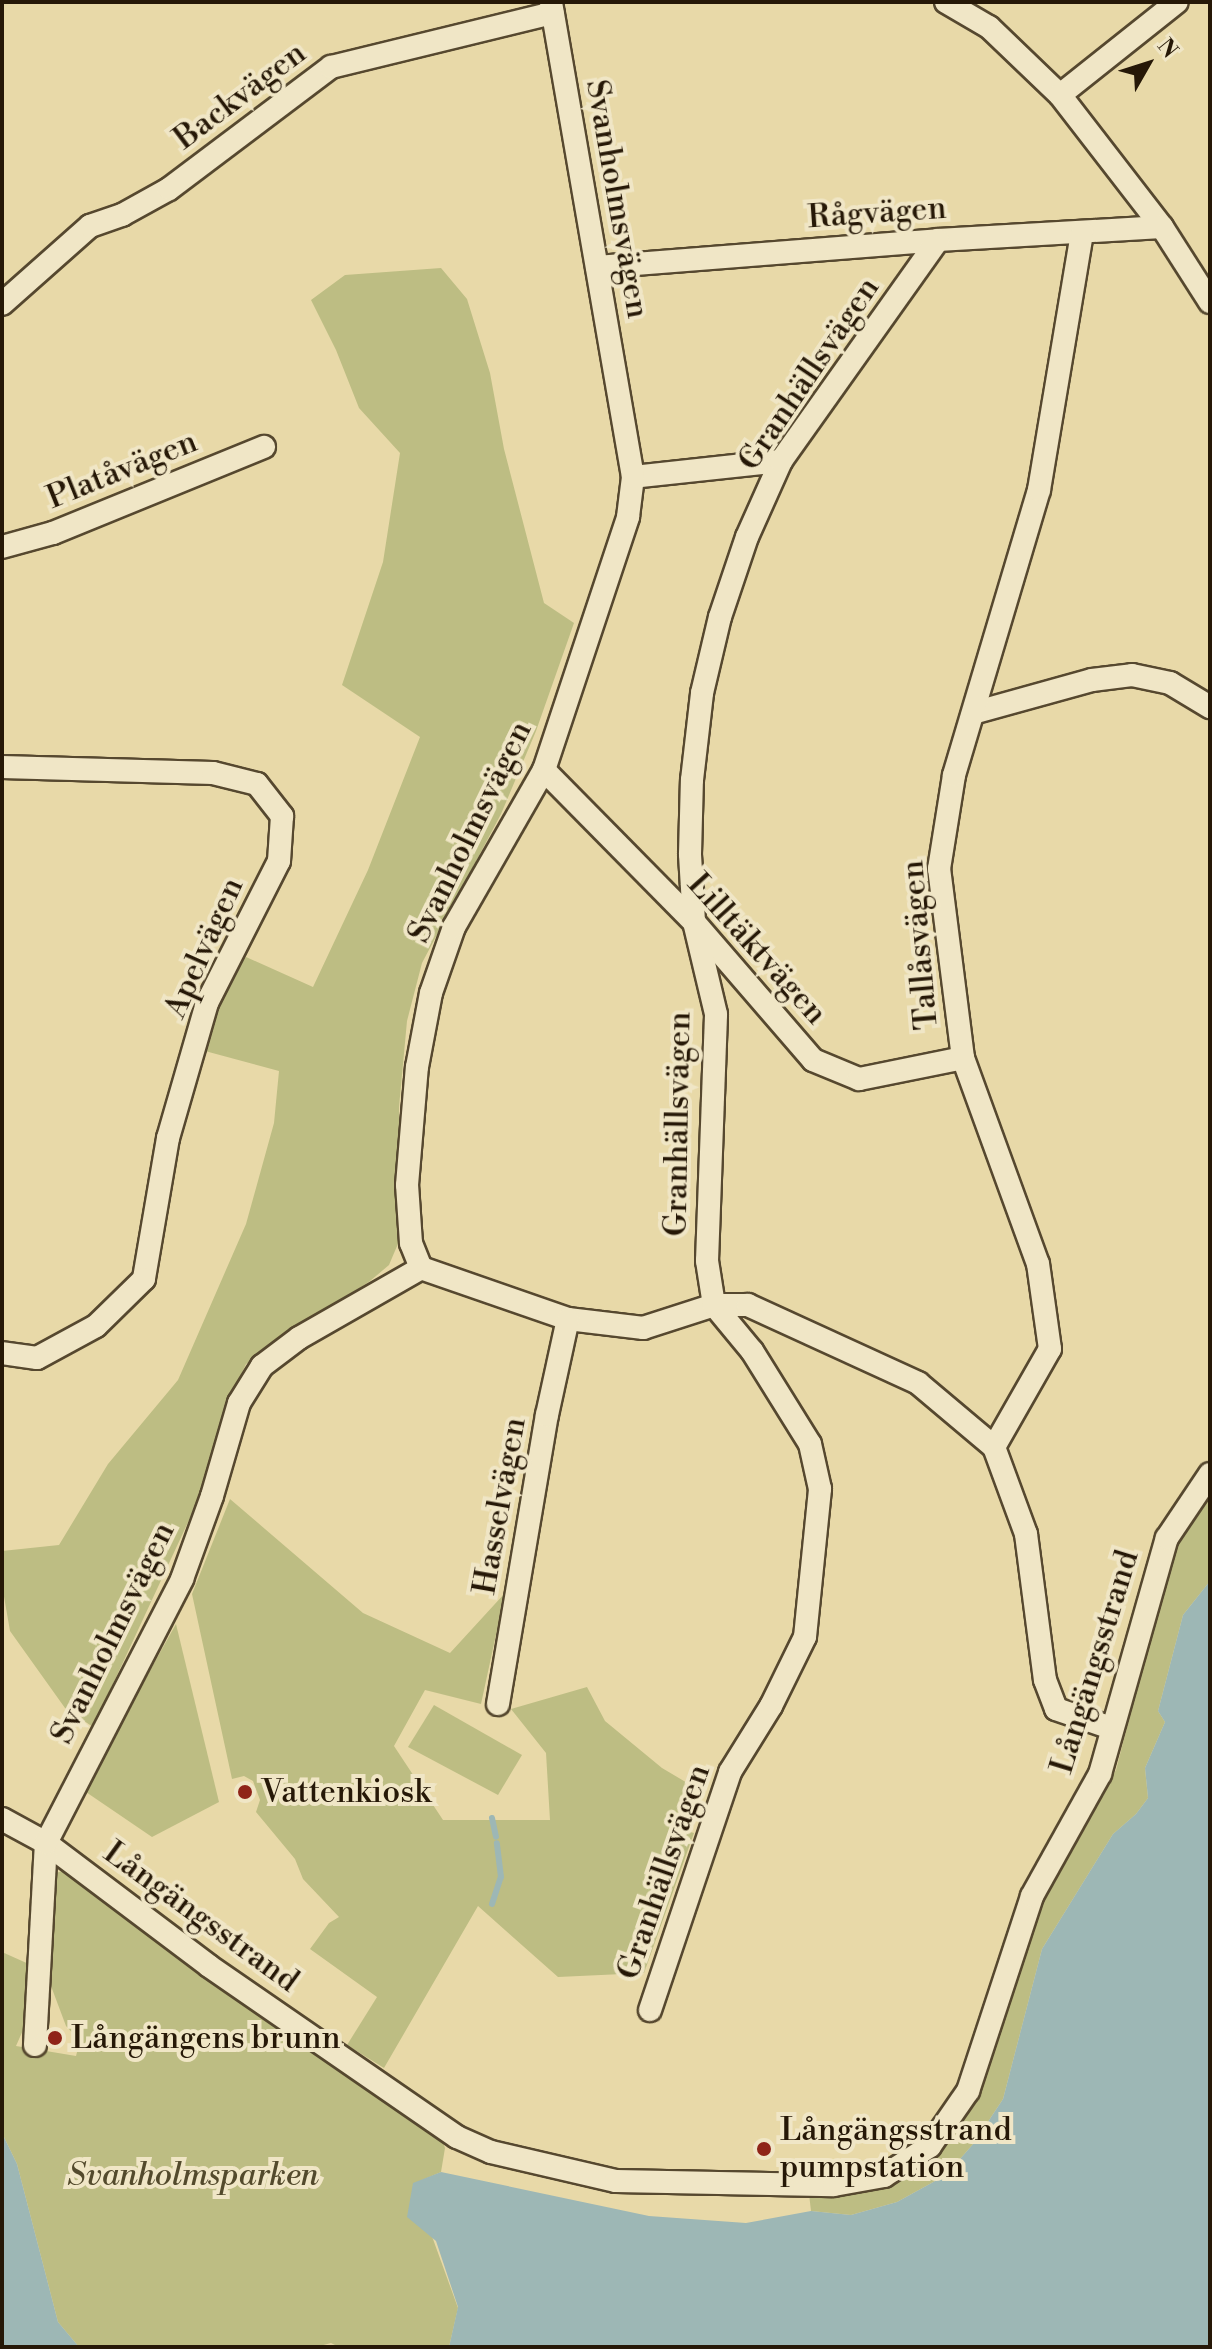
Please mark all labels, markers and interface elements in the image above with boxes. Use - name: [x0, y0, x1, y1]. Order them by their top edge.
- north arrow: [1108, 24, 1188, 104]
- text: N: [1151, 33, 1183, 64]
- street label: Backvägen: [167, 34, 313, 158]
- street label: Svanholmsvägen: [577, 77, 657, 321]
- street label: Rågvägen: [806, 189, 948, 237]
- street label: Granhällsvägen: [730, 270, 888, 478]
- street label: Platåvägen: [41, 422, 203, 518]
- street label: Svanholmsvägen: [400, 715, 540, 949]
- street label: Tallåsvägen: [893, 859, 947, 1031]
- street label: Lilltäktvägen: [679, 865, 835, 1033]
- street label: Apelvägen: [156, 872, 252, 1024]
- street label: Granhällsvägen: [657, 1011, 699, 1237]
- street label: Hasselvägen: [466, 1414, 534, 1598]
- street label: Svanholmsvägen: [43, 1516, 183, 1750]
- street label: Långängsstrand: [1043, 1546, 1147, 1778]
- street label: Granhällsvägen: [609, 1759, 719, 1985]
- place label: Vattenkiosk: [261, 1773, 431, 1811]
- marker: Vattenkiosk: [236, 1783, 254, 1801]
- street label: Långängsstrand: [96, 1833, 306, 2001]
- place label: Långängens brunn: [71, 2019, 341, 2057]
- marker: Långängens brunn: [46, 2029, 64, 2047]
- place label: Långängsstrand pumpstation: [780, 2112, 1012, 2187]
- marker: Långängsstrand pumpstation: [755, 2140, 773, 2158]
- park label: Svanholmsparken: [67, 2156, 319, 2194]

